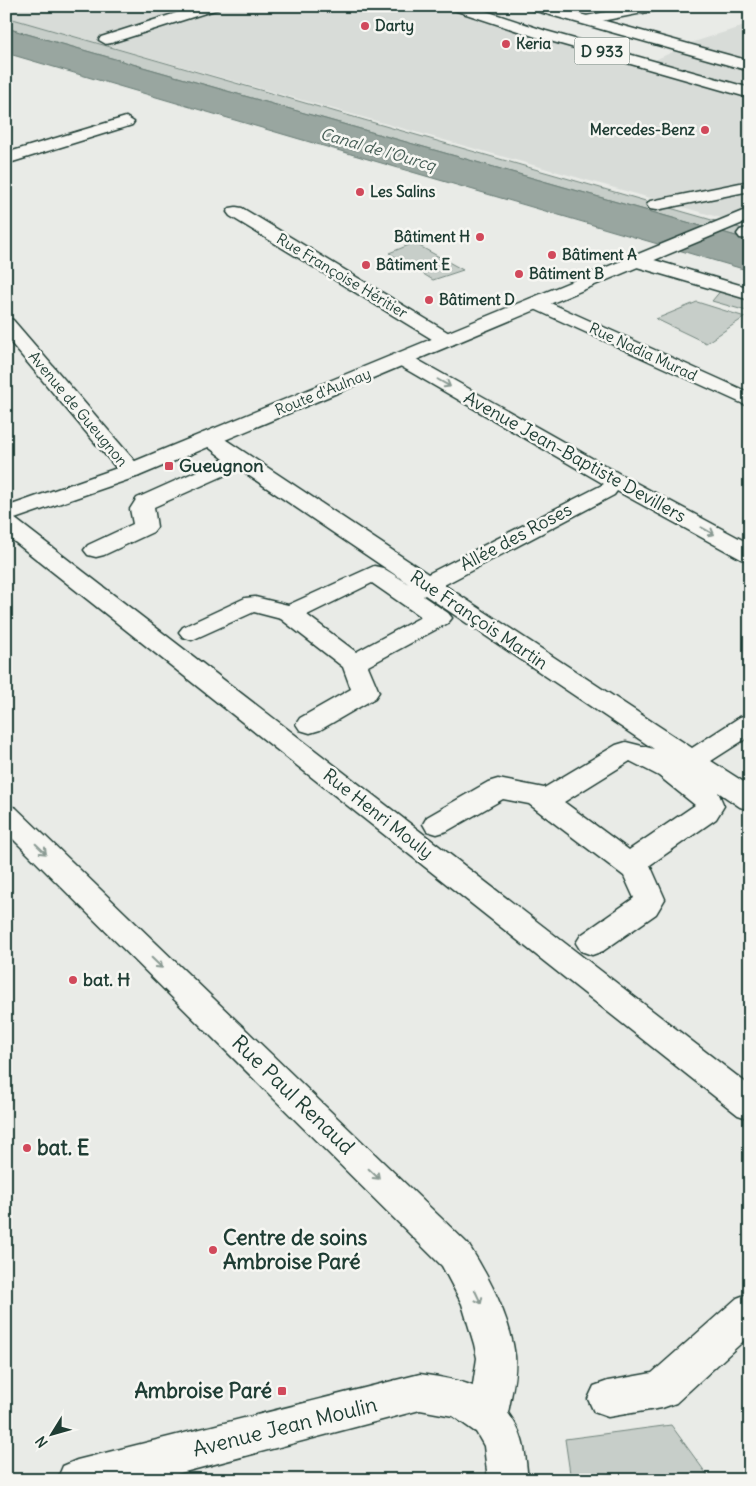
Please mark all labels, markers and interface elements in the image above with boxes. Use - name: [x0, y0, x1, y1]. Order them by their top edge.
- place label: Darty: [375, 16, 414, 36]
- marker: Darty: [359, 20, 371, 32]
- place label: Keria: [516, 34, 551, 53]
- road number: D 933: [574, 37, 630, 64]
- marker: Keria: [500, 38, 512, 50]
- place label: Mercedes-Benz: [590, 120, 695, 139]
- water label: Canal de l'Ourcq: [318, 123, 439, 175]
- marker: Mercedes-Benz: [699, 124, 711, 136]
- place label: Les Salins: [370, 182, 435, 201]
- marker: Les Salins: [354, 186, 366, 198]
- place label: Bâtiment H: [394, 227, 470, 246]
- street label: Rue Françoise Héritier: [273, 229, 411, 322]
- marker: Bâtiment H: [474, 231, 486, 243]
- place label: Bâtiment A: [562, 245, 637, 264]
- marker: Bâtiment A: [546, 249, 558, 261]
- place label: Bâtiment E: [376, 255, 450, 274]
- marker: Bâtiment E: [360, 259, 372, 271]
- place label: Bâtiment B: [529, 264, 604, 283]
- marker: Bâtiment B: [513, 268, 525, 280]
- place label: Bâtiment D: [439, 290, 515, 309]
- marker: Bâtiment D: [423, 294, 435, 306]
- street label: Rue Nadia Murad: [586, 318, 700, 385]
- street label: Avenue de Gueugnon: [25, 347, 132, 470]
- street label: Route d'Aulnay: [272, 364, 374, 419]
- one-way arrow: [437, 378, 452, 388]
- street label: Avenue Jean-Baptiste Devillers: [460, 386, 690, 527]
- place label: Gueugnon: [179, 454, 264, 477]
- marker: Gueugnon: [163, 460, 175, 472]
- street label: Allée des Roses: [456, 497, 576, 576]
- one-way arrow: [700, 527, 714, 537]
- street label: Rue François Martin: [406, 565, 553, 674]
- street label: Rue Henri Mouly: [319, 763, 438, 864]
- one-way arrow: [35, 843, 47, 855]
- one-way arrow: [151, 957, 164, 969]
- place label: bat. H: [83, 968, 130, 991]
- marker: bat. H: [67, 974, 79, 986]
- street label: Rue Paul Renaud: [226, 1029, 360, 1160]
- place label: bat. E: [37, 1134, 89, 1161]
- marker: bat. E: [21, 1142, 33, 1154]
- one-way arrow: [368, 1168, 380, 1180]
- place label: Centre de soins Ambroise Paré: [223, 1224, 368, 1275]
- marker: Centre de soins Ambroise Paré: [207, 1244, 219, 1256]
- one-way arrow: [474, 1289, 484, 1304]
- place label: Ambroise Paré: [134, 1377, 272, 1404]
- marker: Ambroise Paré: [276, 1385, 288, 1397]
- street label: Avenue Jean Moulin: [190, 1391, 380, 1462]
- north arrow: [28, 1408, 78, 1458]
- text: N: [32, 1433, 52, 1451]

